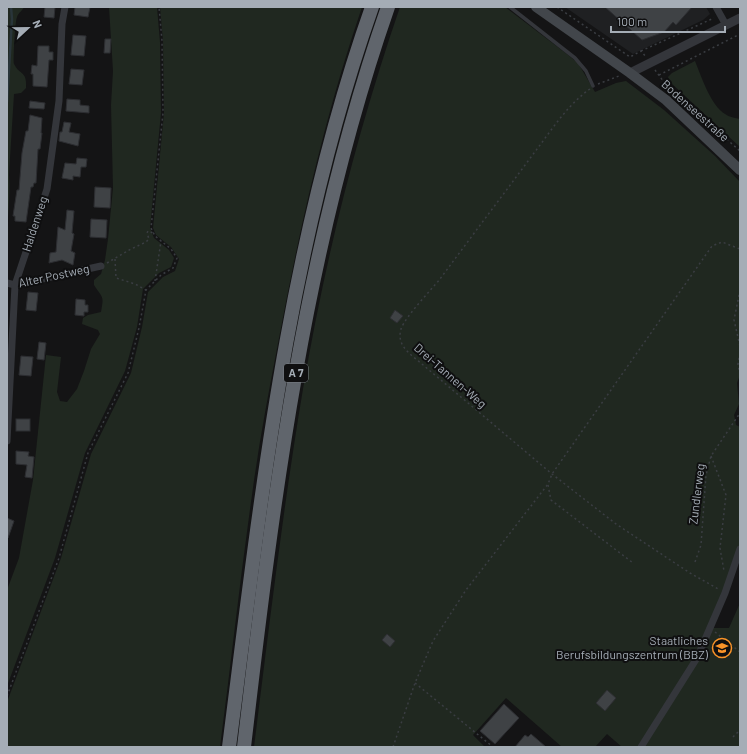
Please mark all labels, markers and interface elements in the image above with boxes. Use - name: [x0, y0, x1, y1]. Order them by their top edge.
- north arrow: [8, 8, 48, 48]
- scale bar: [611, 8, 725, 34]
- text: 100 m: [617, 14, 647, 28]
- text: N: [30, 18, 45, 30]
- street label: Bodenseestraße: [659, 76, 732, 144]
- street label: Haldenweg: [19, 194, 50, 253]
- street label: Alter Postweg: [17, 261, 91, 289]
- street label: Drei-Tannen-Weg: [412, 340, 490, 410]
- road number: A 7: [284, 364, 308, 382]
- street label: Zundlerweg: [685, 463, 707, 525]
- place label: Staatliches Berufsbildungszentrum (BBZ): [556, 633, 709, 661]
- school or university icon: Staatliches Berufsbildungszentrum (BBZ): [711, 637, 733, 659]

